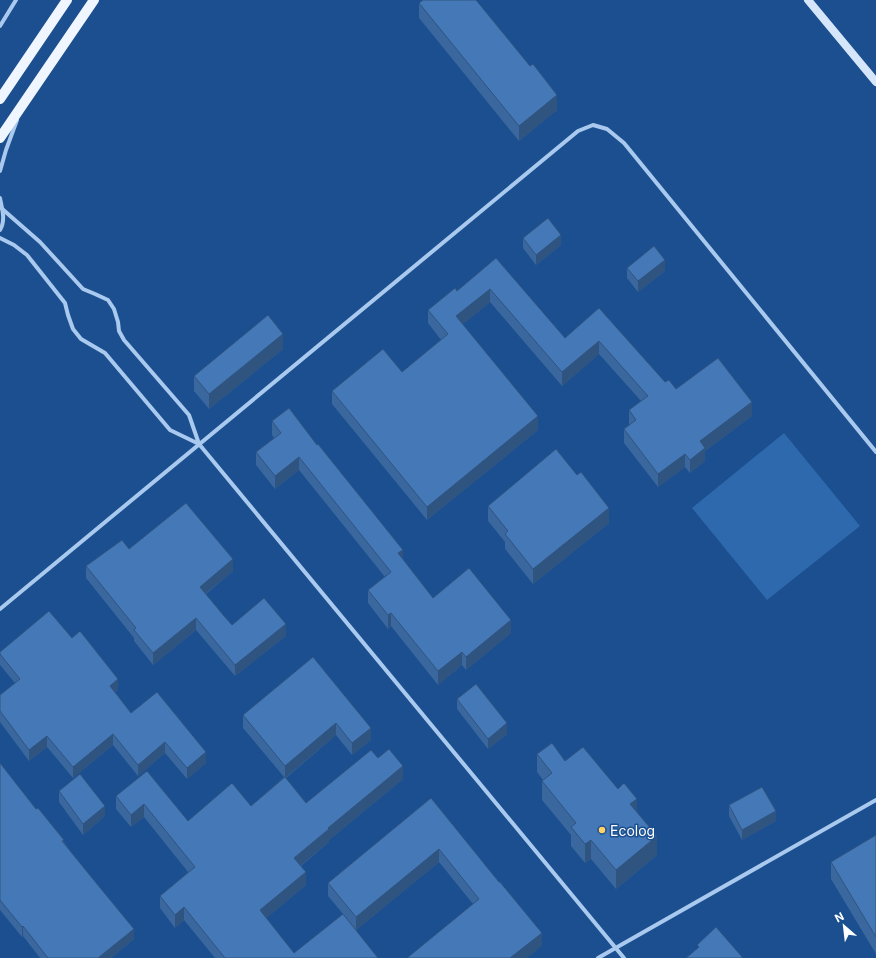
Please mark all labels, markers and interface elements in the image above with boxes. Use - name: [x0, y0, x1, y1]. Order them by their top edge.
- place label: Ecolog: [610, 822, 655, 839]
- marker: Ecolog: [597, 825, 607, 835]
- north arrow: [824, 906, 864, 946]
- text: N: [832, 909, 846, 925]

